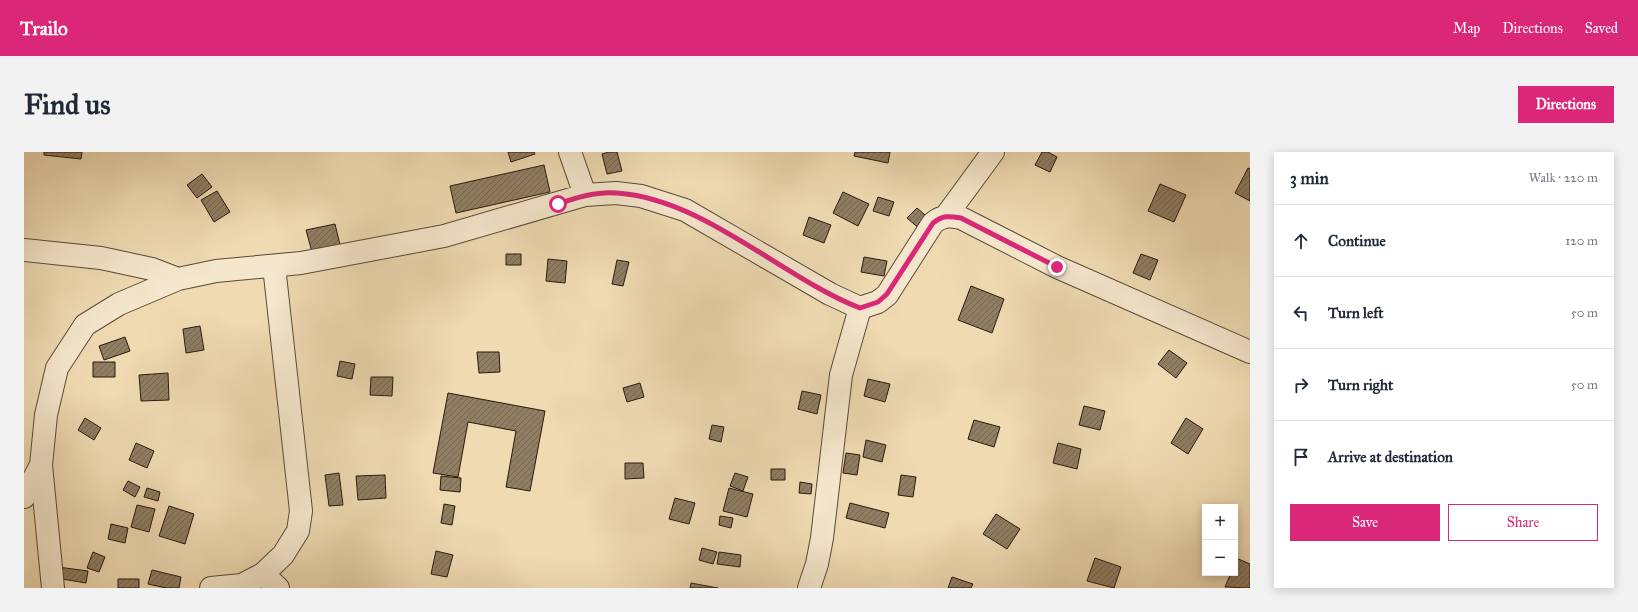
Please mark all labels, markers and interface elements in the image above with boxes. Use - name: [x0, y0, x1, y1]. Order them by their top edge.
- text: Trailo: [20, 17, 68, 40]
- text: Map: [1453, 20, 1480, 37]
- text: Directions: [1502, 20, 1563, 37]
- text: Saved: [1585, 20, 1618, 37]
- button: Directions: [1518, 86, 1614, 123]
- text: Find us: [24, 87, 110, 122]
- text: 3 min: [1290, 168, 1329, 189]
- text: Walk · 220 m: [1529, 170, 1598, 186]
- route start: [549, 195, 567, 213]
- icon: ahead: [1290, 230, 1312, 252]
- text: Continue: [1328, 232, 1386, 250]
- text: 120 m: [1565, 233, 1598, 249]
- route end: [1048, 258, 1066, 276]
- icon: left: [1290, 302, 1312, 324]
- text: Turn left: [1328, 304, 1384, 322]
- text: 50 m: [1571, 305, 1598, 321]
- icon: right: [1290, 374, 1312, 396]
- text: Turn right: [1328, 376, 1393, 394]
- text: 50 m: [1571, 377, 1598, 393]
- icon: arrive: [1290, 446, 1312, 468]
- text: Arrive at destination: [1328, 448, 1453, 466]
- map controls: [1202, 504, 1238, 576]
- button: +: [1202, 504, 1238, 540]
- button: Save: [1290, 504, 1440, 541]
- button: Share: [1448, 504, 1598, 541]
- button: −: [1202, 540, 1238, 576]

